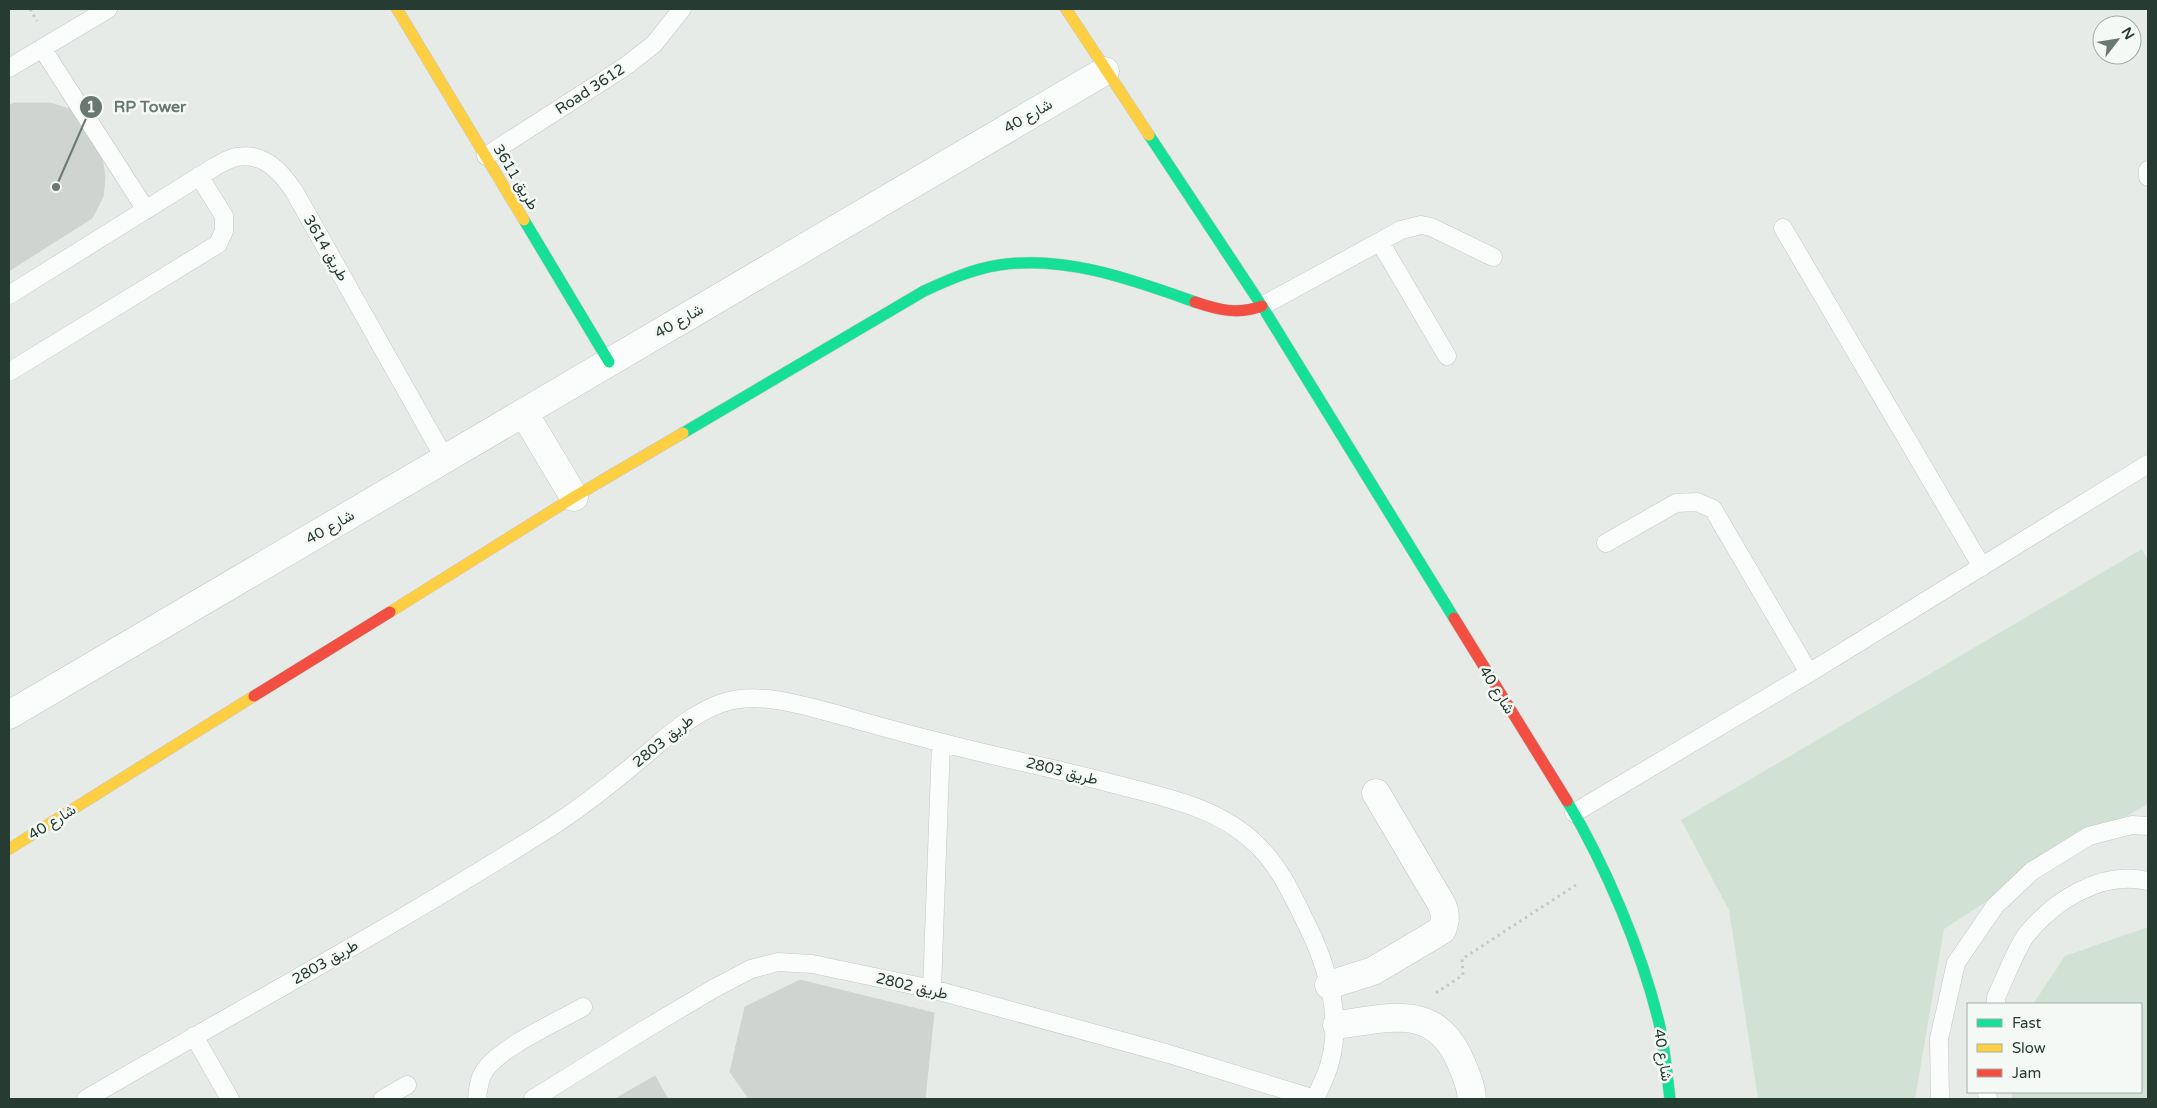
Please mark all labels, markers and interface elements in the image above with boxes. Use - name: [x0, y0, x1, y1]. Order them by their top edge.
- north arrow: [2092, 15, 2142, 65]
- text: N: [2118, 24, 2138, 43]
- street label: Road 3612: [552, 60, 628, 118]
- callout: RP Tower: [78, 91, 196, 122]
- street label: شارع 40: [1001, 95, 1057, 139]
- text: RP Tower: [114, 97, 187, 117]
- text: 1: [86, 98, 96, 116]
- street label: طريق 3611: [489, 141, 543, 214]
- street label: طريق 3614: [299, 212, 352, 285]
- street label: شارع 40: [652, 300, 708, 344]
- street label: شارع 40: [303, 506, 359, 550]
- street label: شارع 40: [1474, 663, 1519, 718]
- street label: طريق 2803: [629, 711, 698, 772]
- street label: طريق 2803: [1024, 753, 1100, 790]
- street label: شارع 40: [25, 800, 80, 845]
- street label: طريق 2803: [289, 936, 362, 989]
- street label: طريق 2802: [874, 969, 950, 1004]
- legend: [1967, 1003, 2142, 1093]
- text: Fast: [2012, 1014, 2042, 1032]
- street label: شارع 40: [1648, 1027, 1676, 1083]
- text: Slow: [2012, 1039, 2046, 1057]
- text: Jam: [2012, 1064, 2041, 1082]

